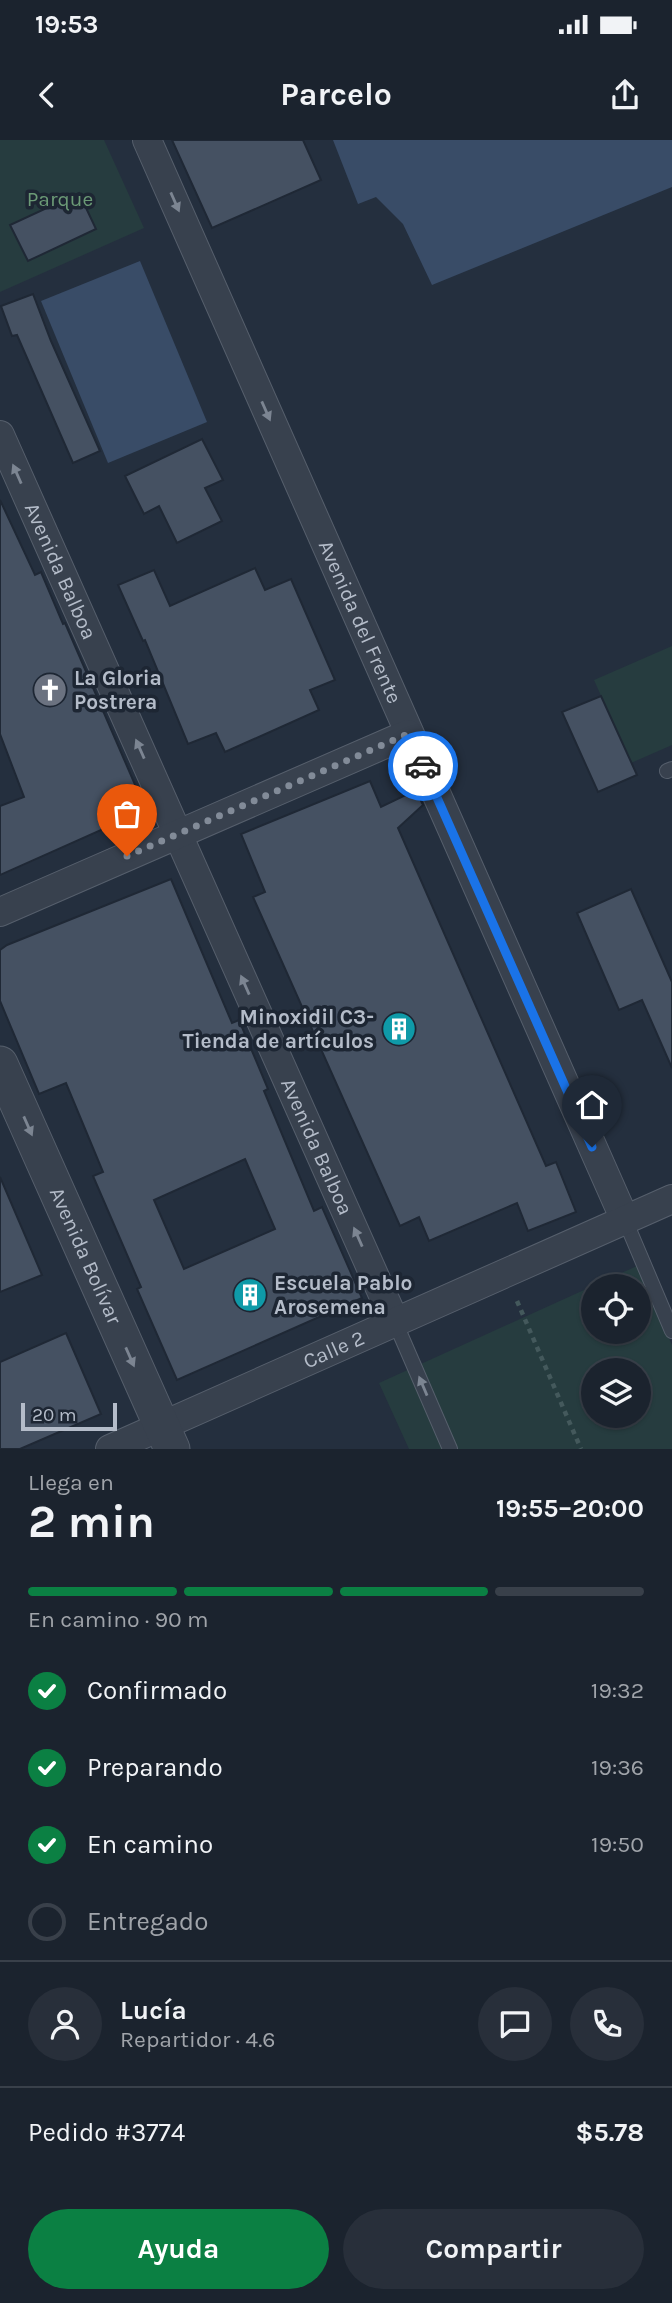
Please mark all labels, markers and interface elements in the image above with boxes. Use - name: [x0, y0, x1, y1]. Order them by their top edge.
- text: 19:53: [35, 9, 98, 40]
- icon: back: [28, 76, 66, 114]
- text: Parcelo: [280, 76, 392, 113]
- icon: share: [606, 76, 644, 114]
- park label: Parque: [27, 187, 93, 211]
- one-way arrow: [170, 192, 181, 213]
- one-way arrow: [260, 401, 272, 421]
- one-way arrow: [12, 463, 23, 484]
- street label: Avenida Balboa: [20, 499, 101, 643]
- street label: Avenida del Frente: [314, 537, 407, 707]
- place label: La Gloria Postrera: [74, 666, 162, 714]
- church icon: La Gloria Postrera: [31, 671, 69, 709]
- courier: [388, 731, 458, 801]
- one-way arrow: [134, 739, 146, 759]
- icon: car: [404, 747, 442, 785]
- pin: [97, 784, 157, 856]
- icon: bag: [108, 795, 146, 833]
- one-way arrow: [239, 974, 250, 995]
- place label: Minoxidil C3- Tienda de artículos: [183, 1005, 374, 1053]
- building icon: Minoxidil C3- Tienda de artículos: [380, 1010, 418, 1048]
- street label: Avenida Balboa: [276, 1075, 358, 1219]
- pin: [562, 1075, 622, 1147]
- icon: home: [573, 1086, 611, 1124]
- one-way arrow: [23, 1116, 34, 1137]
- street label: Avenida Bolívar: [45, 1184, 127, 1328]
- one-way arrow: [352, 1227, 364, 1247]
- place label: Escuela Pablo Arosemena: [274, 1271, 412, 1319]
- map controls: [581, 1274, 651, 1428]
- button: locate: [581, 1274, 651, 1344]
- building icon: Escuela Pablo Arosemena: [231, 1276, 269, 1314]
- street label: Calle 2: [300, 1325, 368, 1373]
- one-way arrow: [125, 1346, 136, 1367]
- button: layers: [581, 1358, 651, 1428]
- one-way arrow: [417, 1376, 428, 1397]
- scale bar: [21, 1400, 117, 1432]
- text: 20 m: [32, 1404, 77, 1426]
- text: Llega en: [28, 1469, 114, 1496]
- text: 19:55–20:00: [496, 1493, 644, 1524]
- text: 2 min: [28, 1495, 155, 1549]
- text: En camino · 90 m: [28, 1606, 209, 1633]
- icon: check: [28, 1672, 66, 1710]
- text: Confirmado: [87, 1675, 227, 1706]
- text: 19:32: [591, 1677, 644, 1704]
- icon: check: [28, 1749, 66, 1787]
- text: Preparando: [87, 1752, 223, 1783]
- text: 19:36: [591, 1754, 644, 1781]
- icon: check: [28, 1826, 66, 1864]
- text: En camino: [87, 1829, 213, 1860]
- text: 19:50: [591, 1831, 644, 1858]
- text: Entregado: [87, 1906, 208, 1937]
- button: person: [28, 1987, 102, 2061]
- button: chat: [478, 1987, 552, 2061]
- button: phone: [570, 1987, 644, 2061]
- text: Lucía: [120, 1995, 187, 2026]
- text: Repartidor · 4.6: [120, 2026, 275, 2053]
- text: Pedido #3774: [28, 2117, 185, 2148]
- text: $5.78: [576, 2117, 644, 2148]
- button: Ayuda: [28, 2209, 329, 2289]
- button: Compartir: [343, 2209, 644, 2289]

